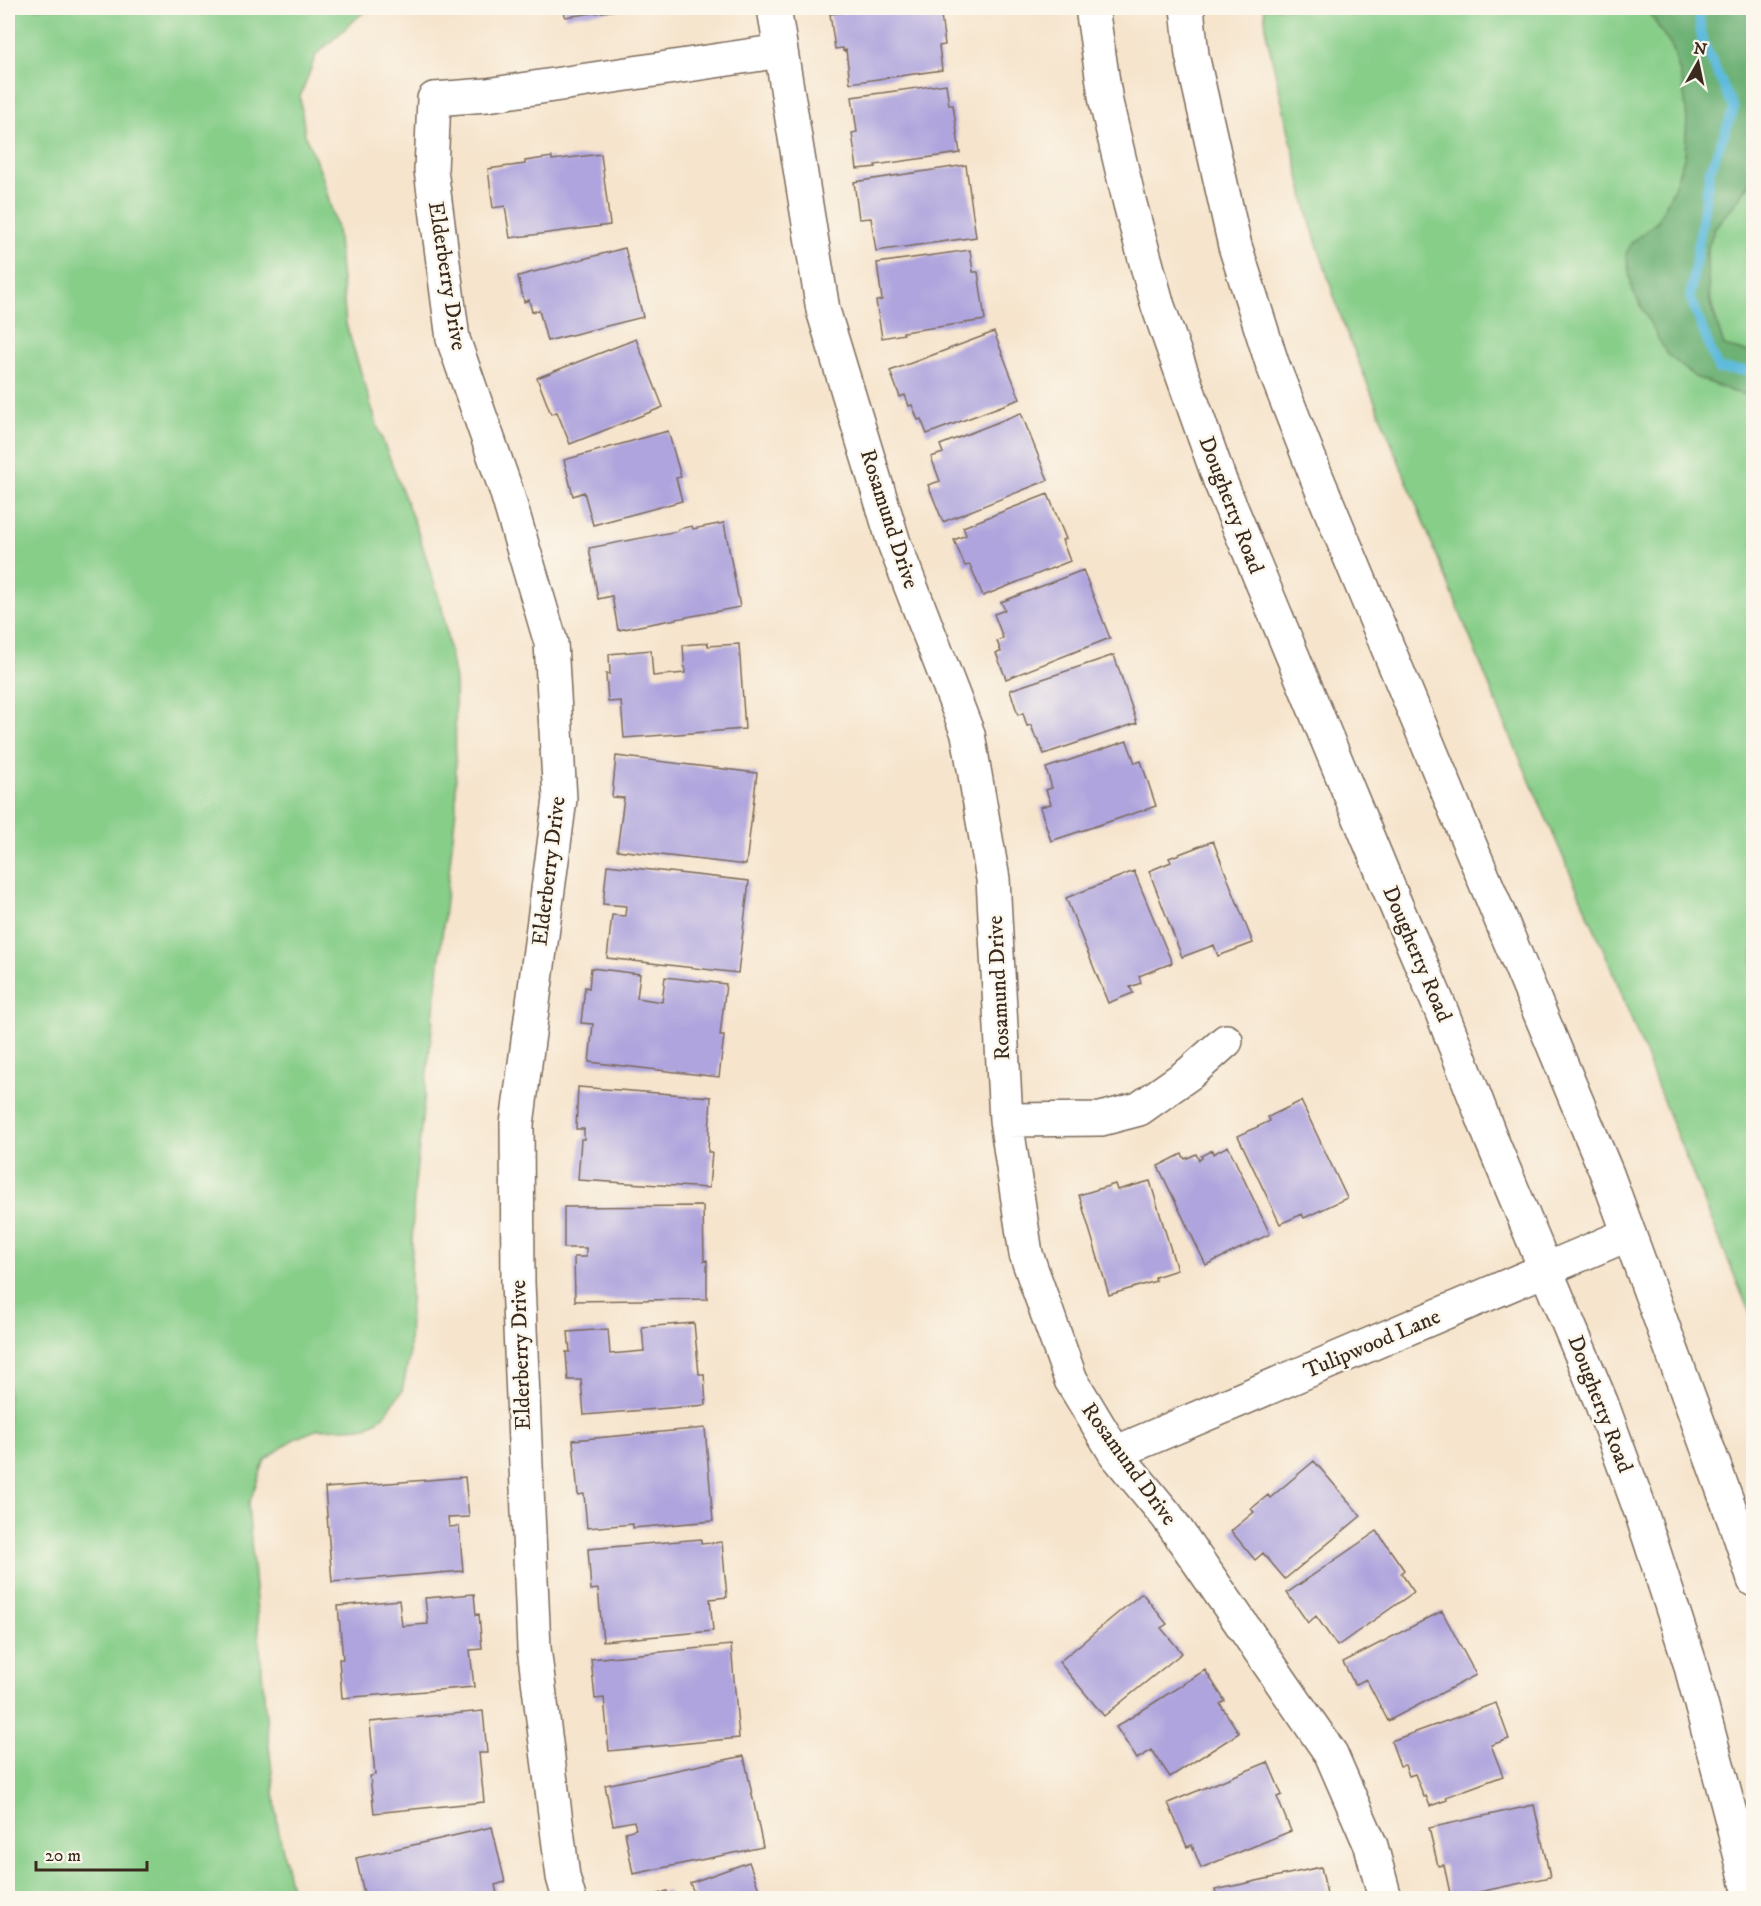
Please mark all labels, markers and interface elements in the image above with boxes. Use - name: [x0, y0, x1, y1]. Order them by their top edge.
- north arrow: [1668, 33, 1728, 93]
- text: N: [1692, 38, 1708, 60]
- street label: Elderberry Drive: [422, 200, 472, 352]
- street label: Dougherty Road: [1192, 432, 1270, 578]
- street label: Rosamund Drive: [854, 446, 924, 592]
- street label: Elderberry Drive: [526, 795, 572, 947]
- street label: Dougherty Road: [1376, 882, 1458, 1026]
- street label: Rosamund Drive: [982, 915, 1016, 1061]
- street label: Elderberry Drive: [505, 1279, 537, 1431]
- street label: Tulipwood Lane: [1300, 1303, 1444, 1385]
- street label: Dougherty Road: [1561, 1331, 1639, 1477]
- street label: Rosamund Drive: [1075, 1397, 1183, 1531]
- scale bar: [36, 1834, 147, 1872]
- text: 20 m: [45, 1845, 81, 1867]

